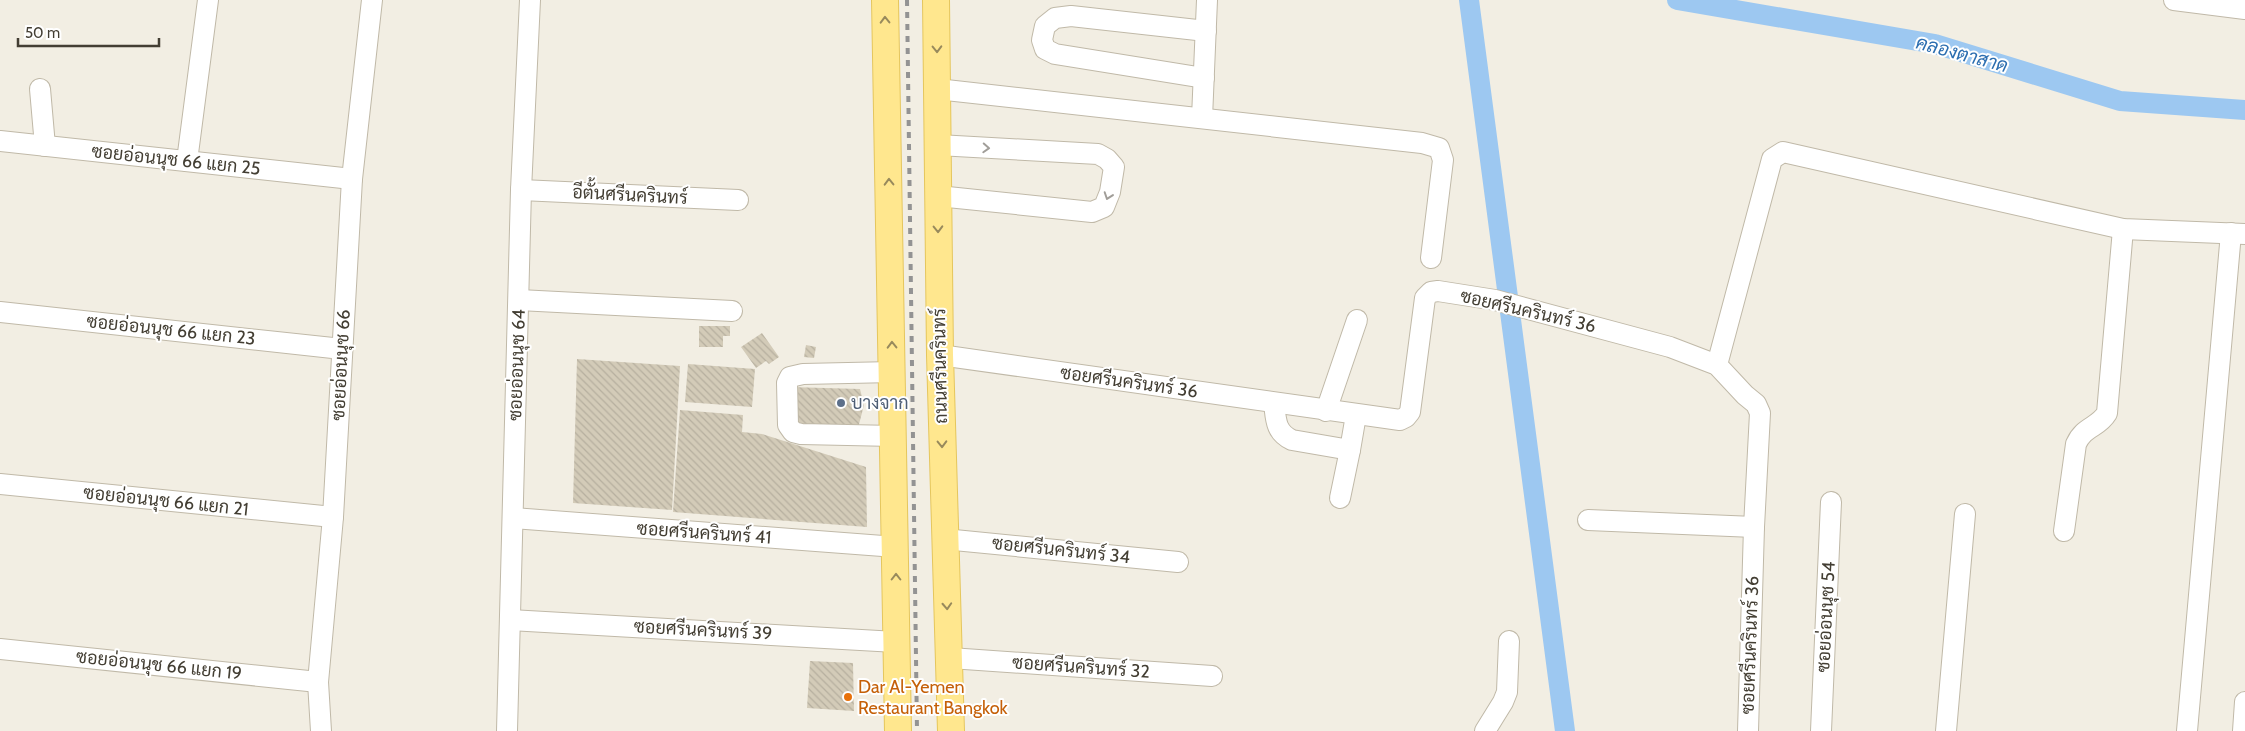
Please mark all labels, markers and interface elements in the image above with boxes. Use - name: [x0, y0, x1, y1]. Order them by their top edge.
- scale bar: [18, 15, 159, 47]
- one-way arrow: [880, 16, 891, 24]
- text: 50 m: [25, 24, 60, 42]
- water label: คลองตาสาด: [1913, 31, 2011, 77]
- one-way arrow: [932, 45, 942, 53]
- street label: ซอยอ่อนนุช 66 แยก 25: [90, 139, 262, 181]
- one-way arrow: [983, 142, 991, 153]
- street label: อีตั้นศรีนครินทร์: [572, 177, 689, 209]
- one-way arrow: [884, 178, 894, 186]
- one-way arrow: [1104, 191, 1114, 200]
- one-way arrow: [933, 225, 944, 233]
- street label: ซอยศรีนครินทร์ 36: [1458, 283, 1598, 337]
- street label: ถนนศรีนครินทร์: [926, 308, 952, 424]
- street label: ซอยอ่อนนุช 66 แยก 23: [85, 309, 257, 351]
- street label: ซอยอ่อนนุช 66: [326, 309, 356, 421]
- street label: ซอยอ่อนนุช 64: [503, 309, 531, 421]
- one-way arrow: [887, 341, 897, 348]
- street label: ซอยศรีนครินทร์ 36: [1059, 359, 1199, 403]
- place label: บางจาก: [851, 392, 909, 414]
- marker: บางจาก: [835, 397, 847, 409]
- one-way arrow: [937, 440, 947, 448]
- street label: ซอยอ่อนนุช 66 แยก 21: [82, 480, 250, 522]
- street label: ซอยศรีนครินทร์ 41: [636, 515, 772, 549]
- street label: ซอยศรีนครินทร์ 34: [991, 530, 1131, 568]
- street label: ซอยอ่อนนุช 54: [1811, 561, 1841, 673]
- one-way arrow: [891, 573, 901, 581]
- street label: ซอยศรีนครินทร์ 36: [1735, 575, 1763, 715]
- one-way arrow: [942, 602, 953, 610]
- street label: ซอยศรีนครินทร์ 39: [633, 613, 773, 645]
- street label: ซอยอ่อนนุช 66 แยก 19: [75, 644, 243, 686]
- street label: ซอยศรีนครินทร์ 32: [1012, 649, 1151, 683]
- place label: Dar Al-Yemen Restaurant Bangkok: [858, 676, 1009, 719]
- marker: Dar Al-Yemen Restaurant Bangkok: [842, 691, 854, 703]

